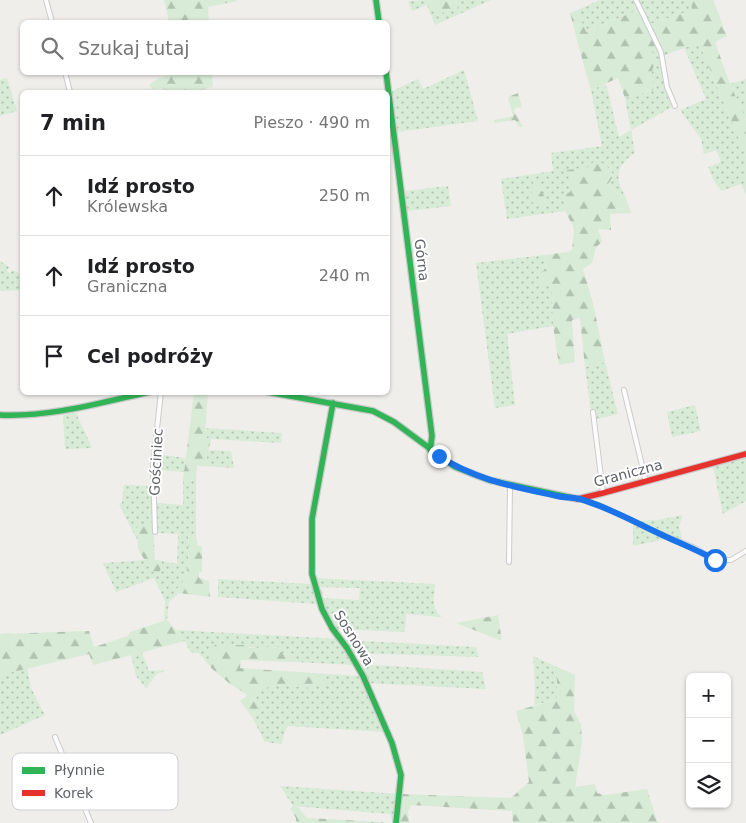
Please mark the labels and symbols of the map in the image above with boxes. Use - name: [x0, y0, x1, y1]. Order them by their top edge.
- street label: Górna: [411, 238, 433, 282]
- street label: Gościniec: [146, 428, 166, 496]
- route end: [428, 445, 451, 468]
- street label: Graniczna: [592, 456, 664, 490]
- route start: [704, 549, 727, 572]
- street label: Sosnowa: [331, 607, 377, 669]
- legend: [12, 753, 178, 810]
- text: Płynnie: [54, 762, 105, 778]
- text: Korek: [54, 785, 94, 801]

